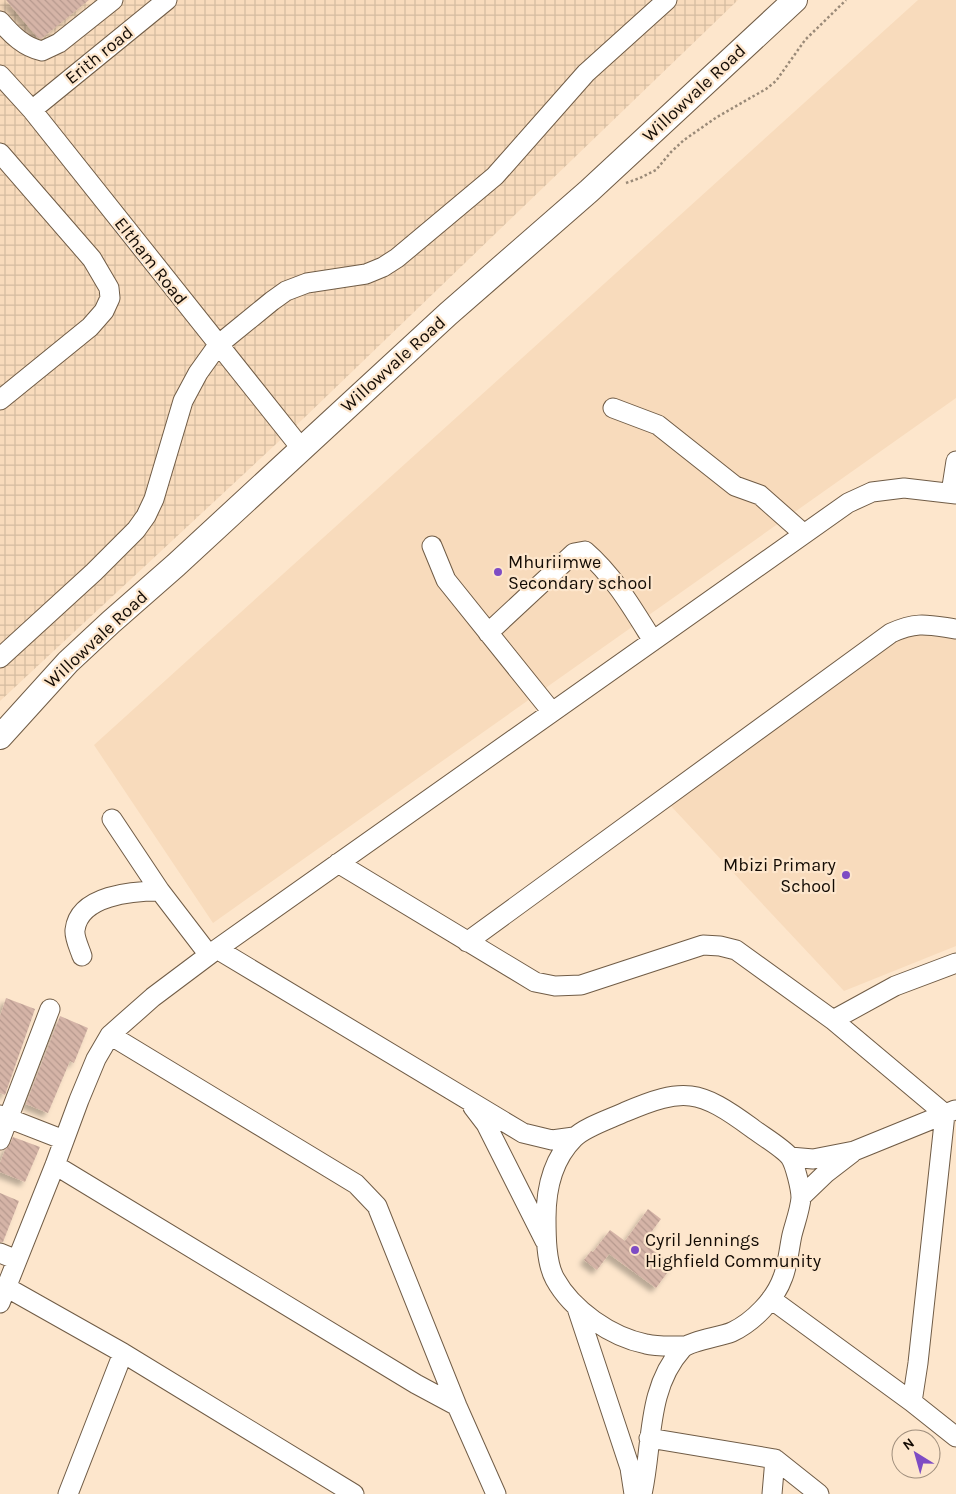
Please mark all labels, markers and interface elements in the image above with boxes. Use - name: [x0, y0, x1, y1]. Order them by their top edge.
- street label: Erith road: [61, 21, 137, 89]
- street label: Willowvale Road: [638, 39, 750, 147]
- street label: Eltham Road: [110, 213, 192, 309]
- street label: Willowvale Road: [336, 311, 450, 417]
- place label: Mhuriimwe Secondary school: [508, 551, 652, 594]
- marker: Mhuriimwe Secondary school: [492, 566, 504, 578]
- street label: Willowvale Road: [40, 585, 152, 693]
- place label: Mbizi Primary School: [723, 854, 837, 897]
- marker: Mbizi Primary School: [840, 869, 852, 881]
- place label: Cyril Jennings Highfield Community: [645, 1229, 822, 1272]
- marker: Cyril Jennings Highfield Community: [629, 1244, 641, 1256]
- north arrow: [891, 1429, 941, 1479]
- text: N: [899, 1434, 918, 1454]

